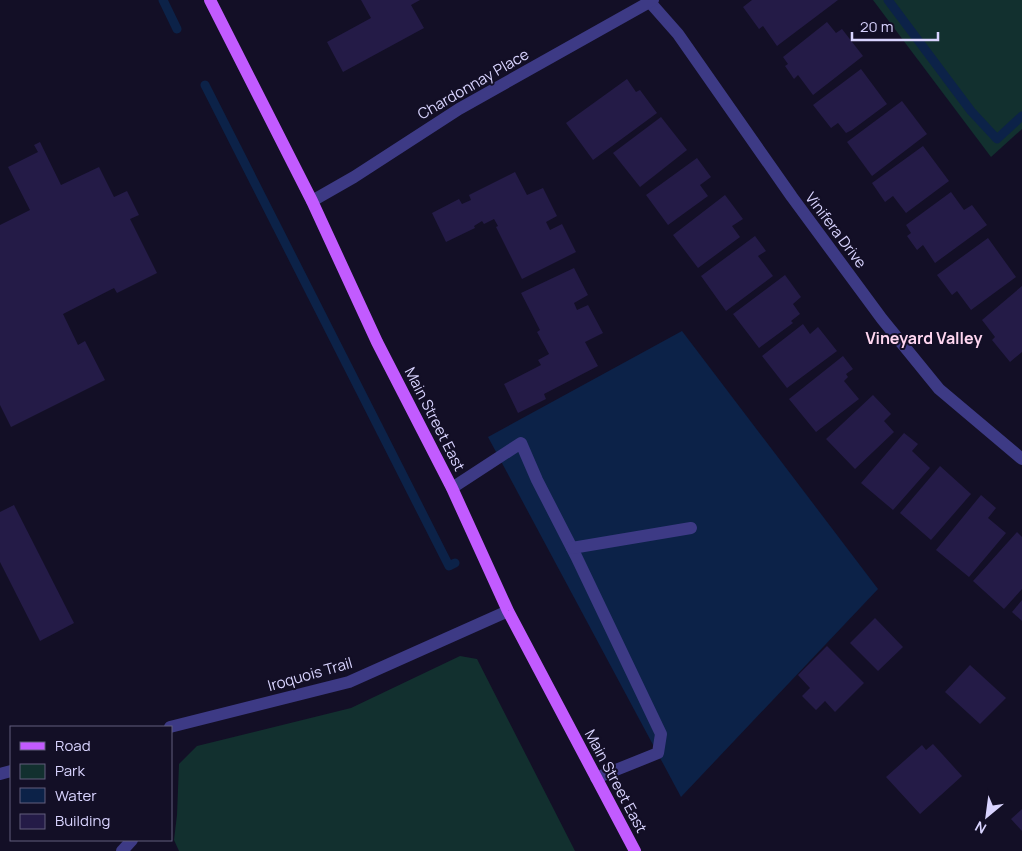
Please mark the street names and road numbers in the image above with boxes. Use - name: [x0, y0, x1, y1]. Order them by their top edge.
- street label: Chardonnay Place: [413, 43, 533, 124]
- street label: Vinifera Drive: [801, 188, 872, 272]
- street label: Main Street East: [400, 363, 470, 475]
- street label: Iroquois Trail: [265, 652, 355, 696]
- street label: Main Street East: [580, 726, 652, 836]

